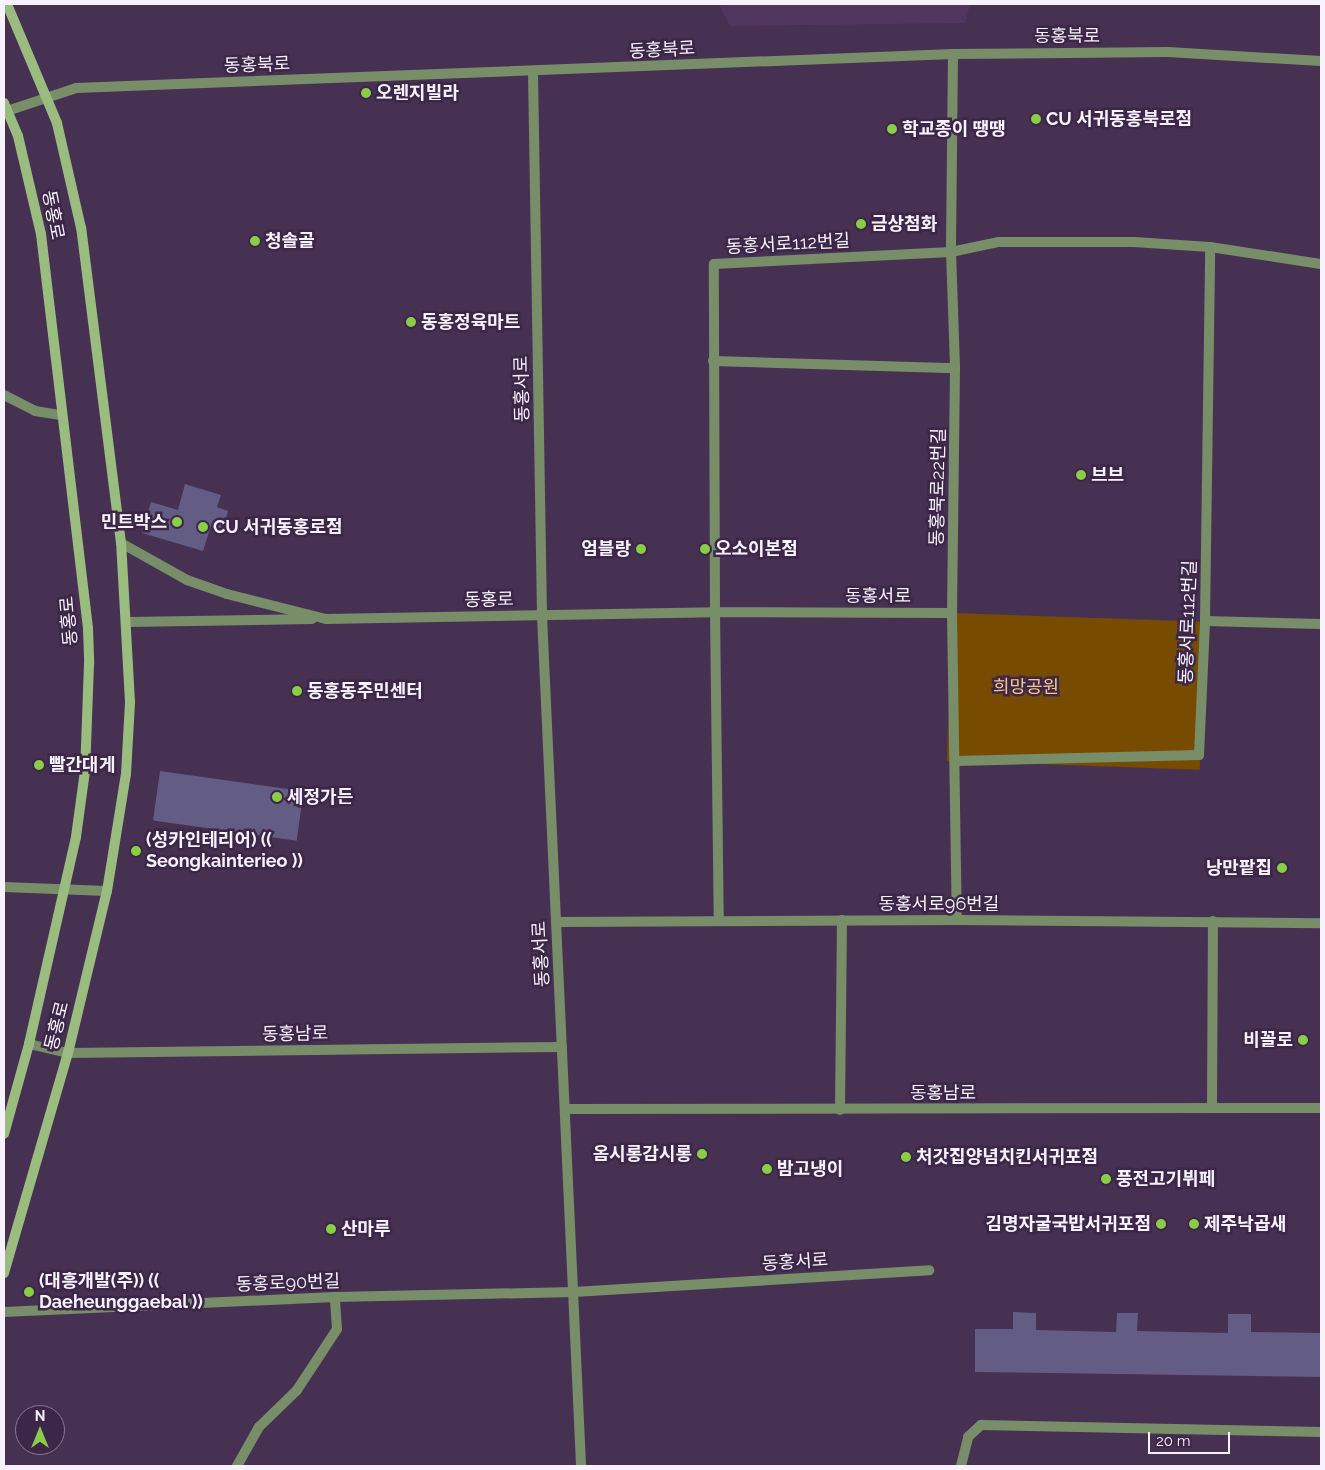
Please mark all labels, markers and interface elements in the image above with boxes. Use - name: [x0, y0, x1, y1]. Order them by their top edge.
- street label: 동홍북로: [1034, 25, 1100, 47]
- street label: 동홍북로: [628, 37, 696, 63]
- street label: 동홍북로: [224, 53, 290, 77]
- place label: 오렌지빌라: [376, 82, 459, 104]
- marker: 오렌지빌라: [360, 87, 372, 99]
- place label: CU 서귀동홍북로점: [1046, 108, 1192, 130]
- marker: CU 서귀동홍북로점: [1030, 113, 1042, 125]
- place label: 학교종이 땡땡: [902, 118, 1006, 140]
- marker: 학교종이 땡땡: [886, 123, 898, 135]
- street label: 동홍로: [38, 189, 68, 241]
- place label: 금상첨화: [871, 213, 937, 235]
- marker: 금상첨화: [855, 218, 867, 230]
- place label: 청솔골: [265, 230, 315, 252]
- street label: 동홍서로112번길: [725, 230, 851, 258]
- marker: 청솔골: [249, 235, 261, 247]
- place label: 동홍정육마트: [421, 311, 520, 333]
- marker: 동홍정육마트: [405, 316, 417, 328]
- street label: 동홍서로: [511, 356, 533, 422]
- street label: 동홍북로22번길: [926, 428, 950, 546]
- place label: 브브: [1091, 464, 1124, 486]
- marker: 브브: [1075, 469, 1087, 481]
- place label: 민트박스: [101, 511, 167, 533]
- marker: 민트박스: [171, 516, 183, 528]
- place label: CU 서귀동홍로점: [213, 516, 343, 538]
- marker: CU 서귀동홍로점: [197, 521, 209, 533]
- place label: 엄블랑: [581, 538, 631, 560]
- place label: 오소이본점: [715, 538, 798, 560]
- marker: 엄블랑: [635, 543, 647, 555]
- marker: 오소이본점: [699, 543, 711, 555]
- street label: 동홍서로112번길: [1175, 560, 1201, 684]
- street label: 동홍서로: [845, 585, 911, 607]
- street label: 동홍로: [464, 589, 514, 611]
- street label: 동홍로: [56, 595, 82, 647]
- park label: 희망공원: [993, 676, 1059, 698]
- place label: 동홍동주민센터: [307, 680, 423, 702]
- marker: 동홍동주민센터: [291, 685, 303, 697]
- place label: 빨간대게: [49, 754, 115, 776]
- marker: 빨간대게: [33, 759, 45, 771]
- place label: 세정가든: [287, 786, 353, 808]
- marker: 세정가든: [271, 791, 283, 803]
- place label: (성카인테리어) (( Seongkainterieo )): [146, 830, 303, 872]
- marker: (성카인테리어) (( Seongkainterieo )): [130, 845, 142, 857]
- place label: 낭만팥집: [1206, 857, 1272, 879]
- marker: 낭만팥집: [1276, 862, 1288, 874]
- street label: 동홍서로96번길: [879, 893, 999, 915]
- street label: 동홍서로: [528, 920, 554, 988]
- street label: 동홍로: [41, 999, 73, 1053]
- street label: 동홍남로: [262, 1023, 328, 1045]
- place label: 비꼴로: [1243, 1029, 1293, 1051]
- marker: 비꼴로: [1297, 1034, 1309, 1046]
- street label: 동홍남로: [910, 1082, 976, 1104]
- place label: 옴시롱감시롱: [593, 1143, 692, 1165]
- place label: 처갓집양념치킨서귀포점: [916, 1146, 1098, 1168]
- marker: 옴시롱감시롱: [696, 1148, 708, 1160]
- marker: 처갓집양념치킨서귀포점: [900, 1151, 912, 1163]
- place label: 밤고냉이: [777, 1158, 843, 1180]
- marker: 밤고냉이: [761, 1163, 773, 1175]
- place label: 풍전고기뷔페: [1116, 1168, 1215, 1190]
- marker: 풍전고기뷔페: [1100, 1173, 1112, 1185]
- place label: 김명자굴국밥서귀포점: [985, 1213, 1151, 1235]
- place label: 제주낙곱새: [1204, 1213, 1287, 1235]
- place label: 산마루: [341, 1218, 391, 1240]
- marker: 김명자굴국밥서귀포점: [1155, 1218, 1167, 1230]
- marker: 제주낙곱새: [1188, 1218, 1200, 1230]
- marker: 산마루: [325, 1223, 337, 1235]
- street label: 동홍서로: [761, 1249, 829, 1275]
- street label: 동홍로90번길: [235, 1270, 341, 1296]
- place label: (대흥개발(주)) (( Daeheunggaebal )): [39, 1271, 203, 1314]
- marker: (대흥개발(주)) (( Daeheunggaebal )): [23, 1286, 35, 1298]
- north arrow: [15, 1405, 65, 1455]
- text: N: [35, 1408, 45, 1424]
- scale bar: [1150, 1422, 1232, 1454]
- text: 20 m: [1156, 1432, 1191, 1450]

